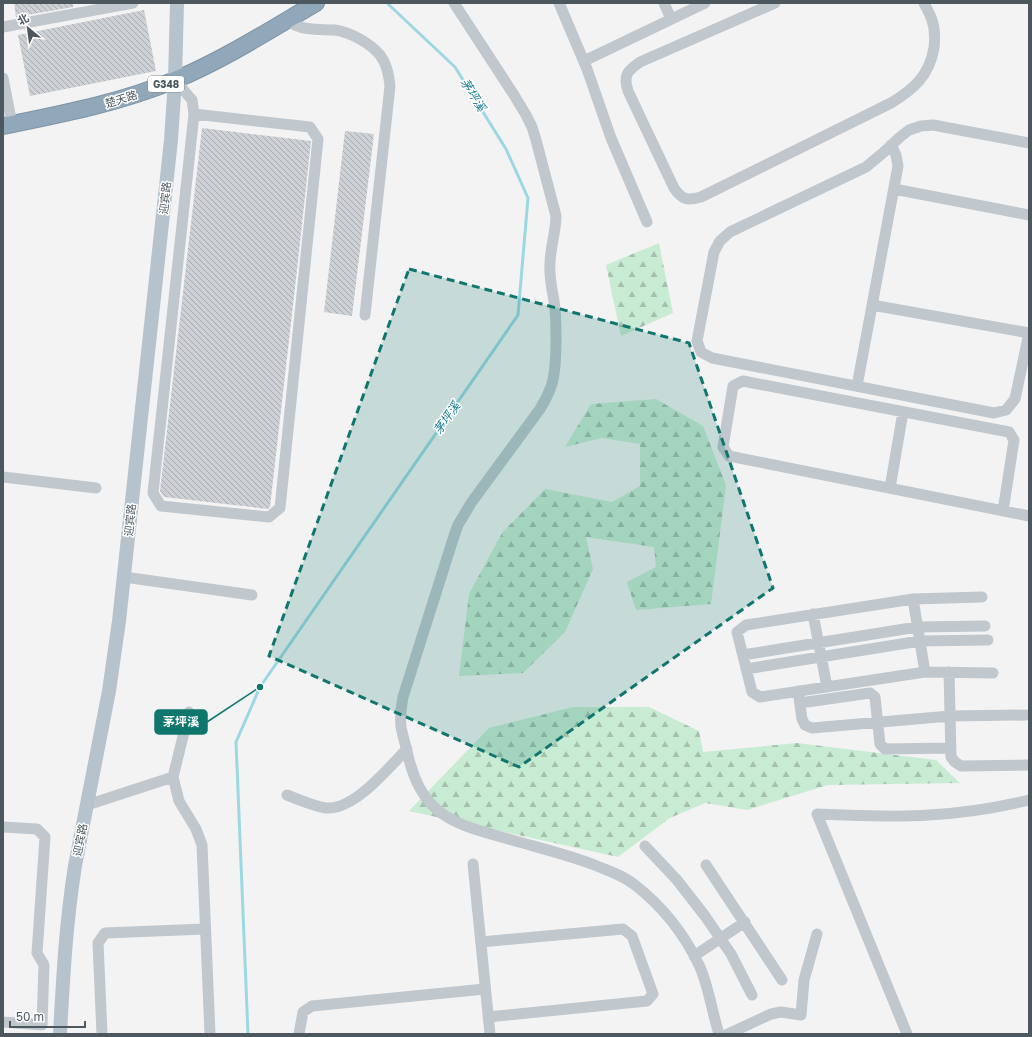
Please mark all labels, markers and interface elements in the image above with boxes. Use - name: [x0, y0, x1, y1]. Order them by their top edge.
- north arrow: [8, 8, 48, 48]
- text: 北: [15, 10, 31, 27]
- water label: 茅坪溪: [458, 75, 490, 116]
- road number: G348: [148, 76, 184, 92]
- street label: 楚天路: [103, 87, 139, 110]
- street label: 迎宾路: [156, 181, 173, 215]
- water label: 茅坪溪: [430, 397, 464, 437]
- street label: 迎宾路: [121, 503, 138, 537]
- callout: 茅坪溪: [155, 710, 207, 734]
- text: 茅坪溪: [163, 714, 199, 729]
- street label: 迎宾路: [70, 822, 89, 857]
- scale bar: [10, 1003, 85, 1029]
- text: 50 m: [16, 1009, 44, 1024]

